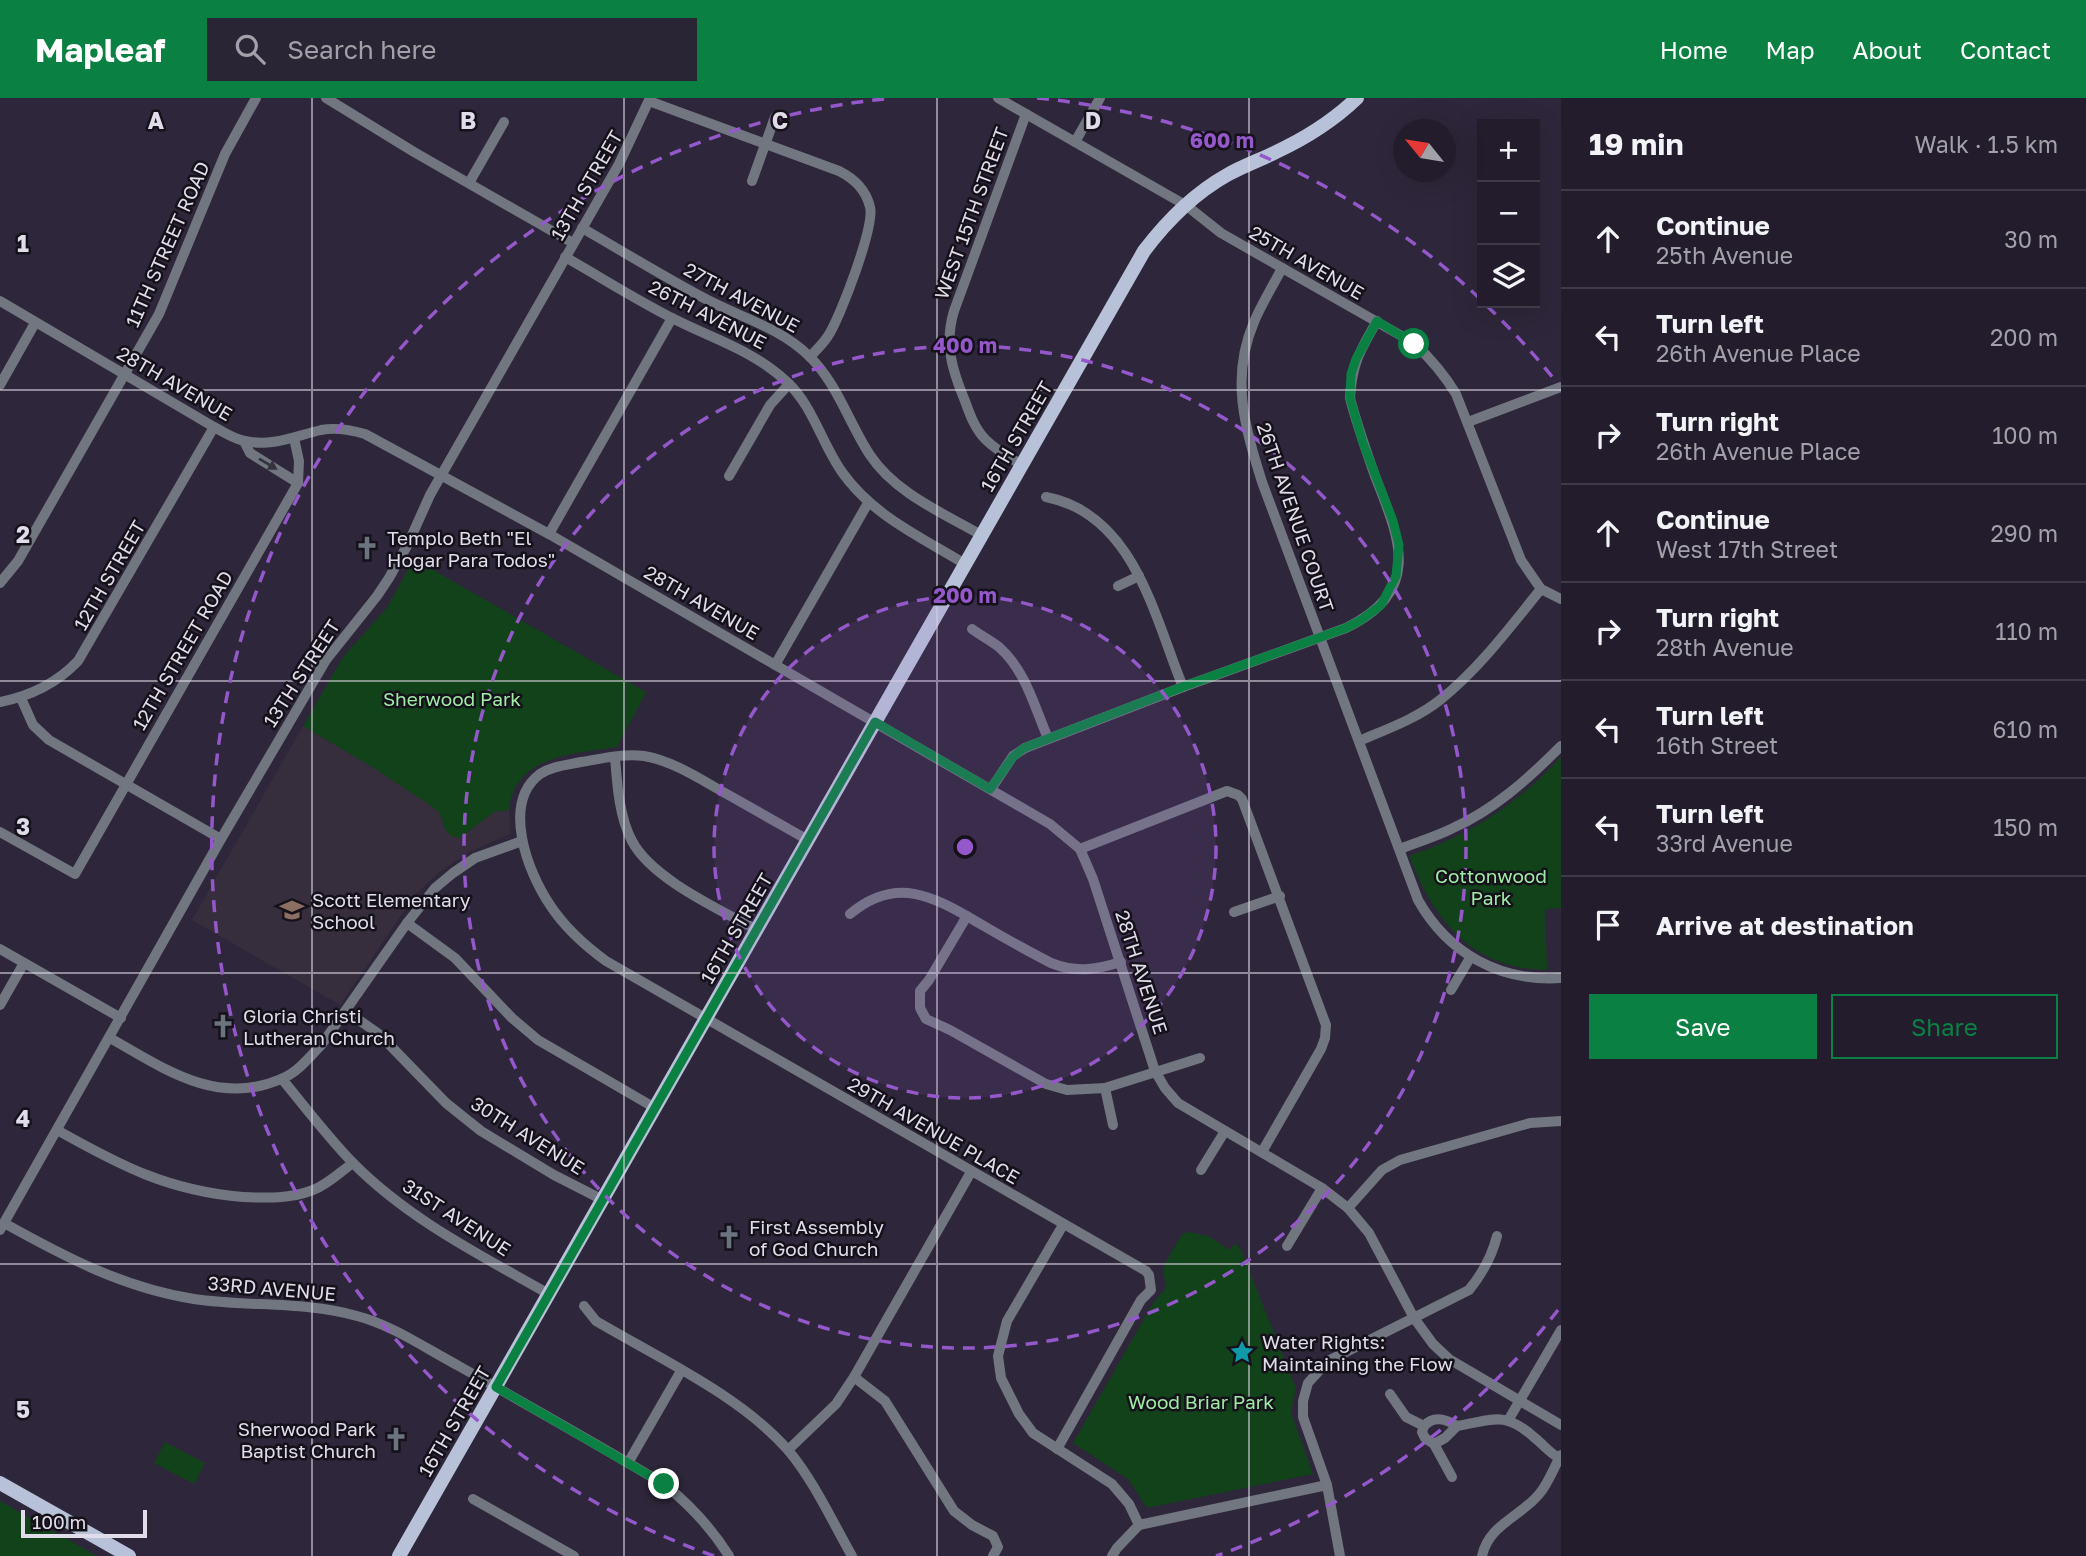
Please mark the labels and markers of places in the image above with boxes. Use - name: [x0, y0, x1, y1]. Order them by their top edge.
- place label: Templo Beth "El Hogar Para Todos": [387, 526, 555, 571]
- church icon: Templo Beth "El Hogar Para Todos": [353, 534, 381, 562]
- centre of rings: [953, 835, 977, 859]
- place label: Scott Elementary School: [312, 888, 471, 933]
- school or university icon: Scott Elementary School: [278, 896, 306, 924]
- place label: Gloria Christi Lutheran Church: [243, 1004, 395, 1049]
- church icon: Gloria Christi Lutheran Church: [209, 1012, 237, 1040]
- place label: First Assembly of God Church: [749, 1215, 884, 1260]
- church icon: First Assembly of God Church: [715, 1223, 743, 1251]
- place label: Water Rights: Maintaining the Flow: [1262, 1330, 1453, 1375]
- place icon: Water Rights: Maintaining the Flow: [1228, 1338, 1256, 1366]
- place label: Sherwood Park Baptist Church: [238, 1417, 376, 1462]
- church icon: Sherwood Park Baptist Church: [382, 1425, 410, 1453]

